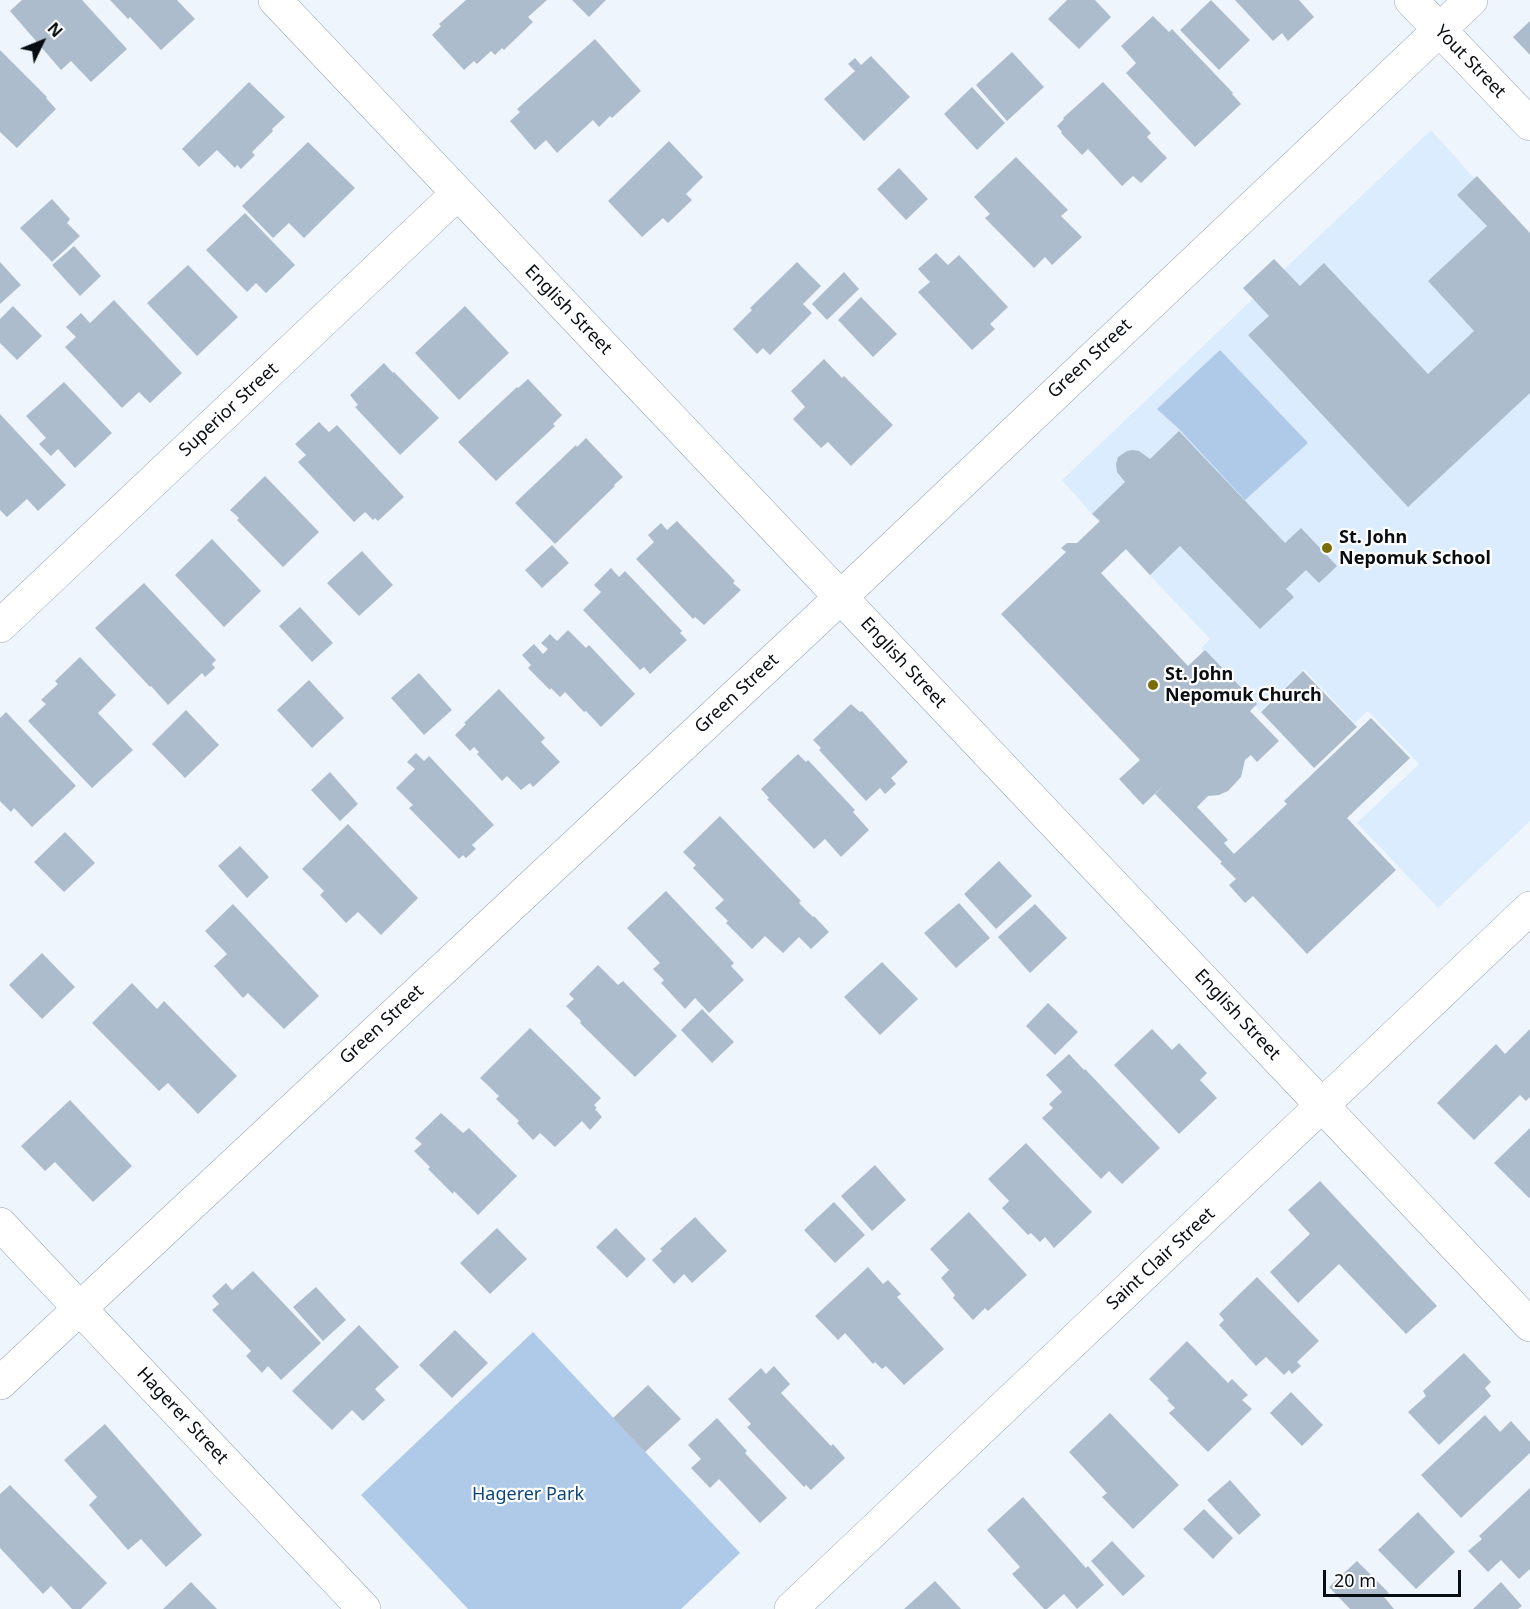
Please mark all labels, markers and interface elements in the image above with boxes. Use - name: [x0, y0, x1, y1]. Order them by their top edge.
- north arrow: [12, 12, 72, 72]
- text: N: [43, 17, 68, 42]
- street label: Yout Street: [1430, 21, 1510, 103]
- street label: English Street: [520, 261, 616, 359]
- street label: Green Street: [1044, 315, 1136, 403]
- street label: Superior Street: [175, 359, 283, 461]
- place label: St. John Nepomuk School: [1339, 527, 1491, 570]
- marker: St. John Nepomuk School: [1320, 541, 1334, 555]
- street label: English Street: [855, 613, 951, 713]
- street label: Green Street: [691, 650, 783, 738]
- place label: St. John Nepomuk Church: [1165, 664, 1322, 706]
- marker: St. John Nepomuk Church: [1146, 678, 1160, 692]
- street label: English Street: [1189, 965, 1285, 1065]
- street label: Green Street: [336, 981, 428, 1069]
- street label: Saint Clair Street: [1102, 1203, 1220, 1315]
- street label: Hagerer Street: [132, 1363, 232, 1469]
- park label: Hagerer Park: [472, 1484, 584, 1506]
- scale bar: [1326, 1558, 1464, 1596]
- text: 20 m: [1334, 1568, 1376, 1592]

